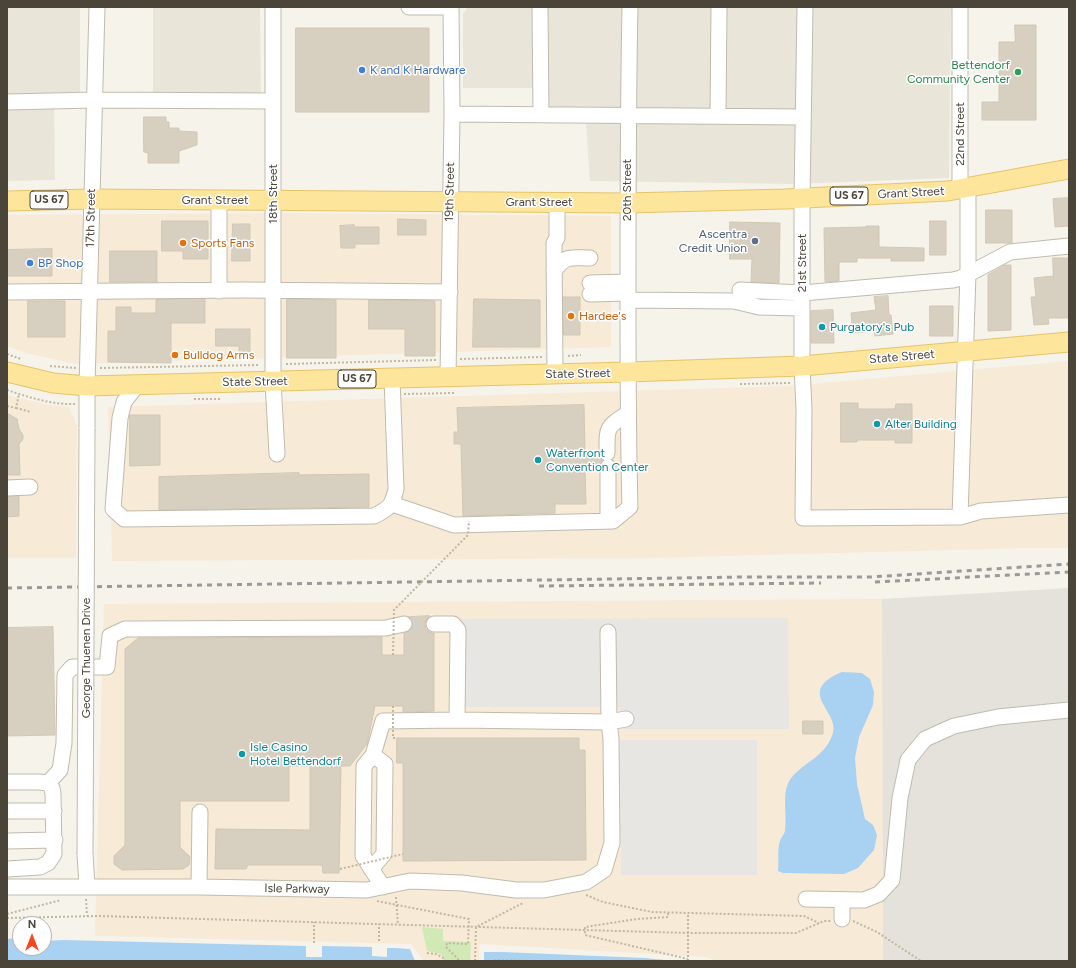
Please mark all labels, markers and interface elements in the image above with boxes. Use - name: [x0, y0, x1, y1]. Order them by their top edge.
- place label: Bettendorf Community Center: [907, 58, 1010, 86]
- place label: K and K Hardware: [370, 63, 466, 77]
- marker: K and K Hardware: [357, 65, 367, 75]
- marker: Bettendorf Community Center: [1013, 67, 1023, 77]
- street label: 22nd Street: [953, 102, 967, 166]
- street label: 20th Street: [620, 159, 634, 221]
- street label: 19th Street: [442, 162, 458, 222]
- street label: 18th Street: [266, 164, 280, 224]
- street label: Grant Street: [877, 184, 945, 202]
- road number: US 67: [830, 187, 868, 205]
- street label: 17th Street: [83, 188, 99, 248]
- road number: US 67: [30, 191, 68, 209]
- street label: Grant Street: [181, 193, 249, 207]
- street label: Grant Street: [505, 195, 573, 209]
- place label: Ascentra Credit Union: [679, 227, 747, 255]
- street label: 21st Street: [795, 234, 809, 292]
- place label: Sports Fans: [191, 236, 254, 250]
- marker: Ascentra Credit Union: [750, 236, 760, 246]
- marker: Sports Fans: [178, 238, 188, 248]
- place label: BP Shop: [38, 256, 83, 270]
- marker: BP Shop: [25, 258, 35, 268]
- place label: Hardee's: [579, 309, 626, 323]
- marker: Hardee's: [566, 311, 576, 321]
- place label: Purgatory's Pub: [830, 320, 914, 334]
- marker: Purgatory's Pub: [817, 322, 827, 332]
- street label: State Street: [869, 347, 935, 367]
- place label: Bulldog Arms: [183, 348, 254, 362]
- marker: Bulldog Arms: [170, 350, 180, 360]
- street label: State Street: [545, 366, 611, 382]
- road number: US 67: [338, 370, 376, 388]
- street label: State Street: [222, 374, 288, 390]
- place label: Alter Building: [885, 417, 957, 431]
- marker: Alter Building: [872, 419, 882, 429]
- place label: Waterfront Convention Center: [546, 446, 649, 474]
- marker: Waterfront Convention Center: [533, 455, 543, 465]
- street label: George Thuenen Drive: [79, 598, 93, 718]
- place label: Isle Casino Hotel Bettendorf: [250, 740, 341, 768]
- marker: Isle Casino Hotel Bettendorf: [237, 749, 247, 759]
- street label: Isle Parkway: [264, 881, 330, 897]
- north arrow: [12, 916, 52, 956]
- text: N: [28, 918, 36, 931]

